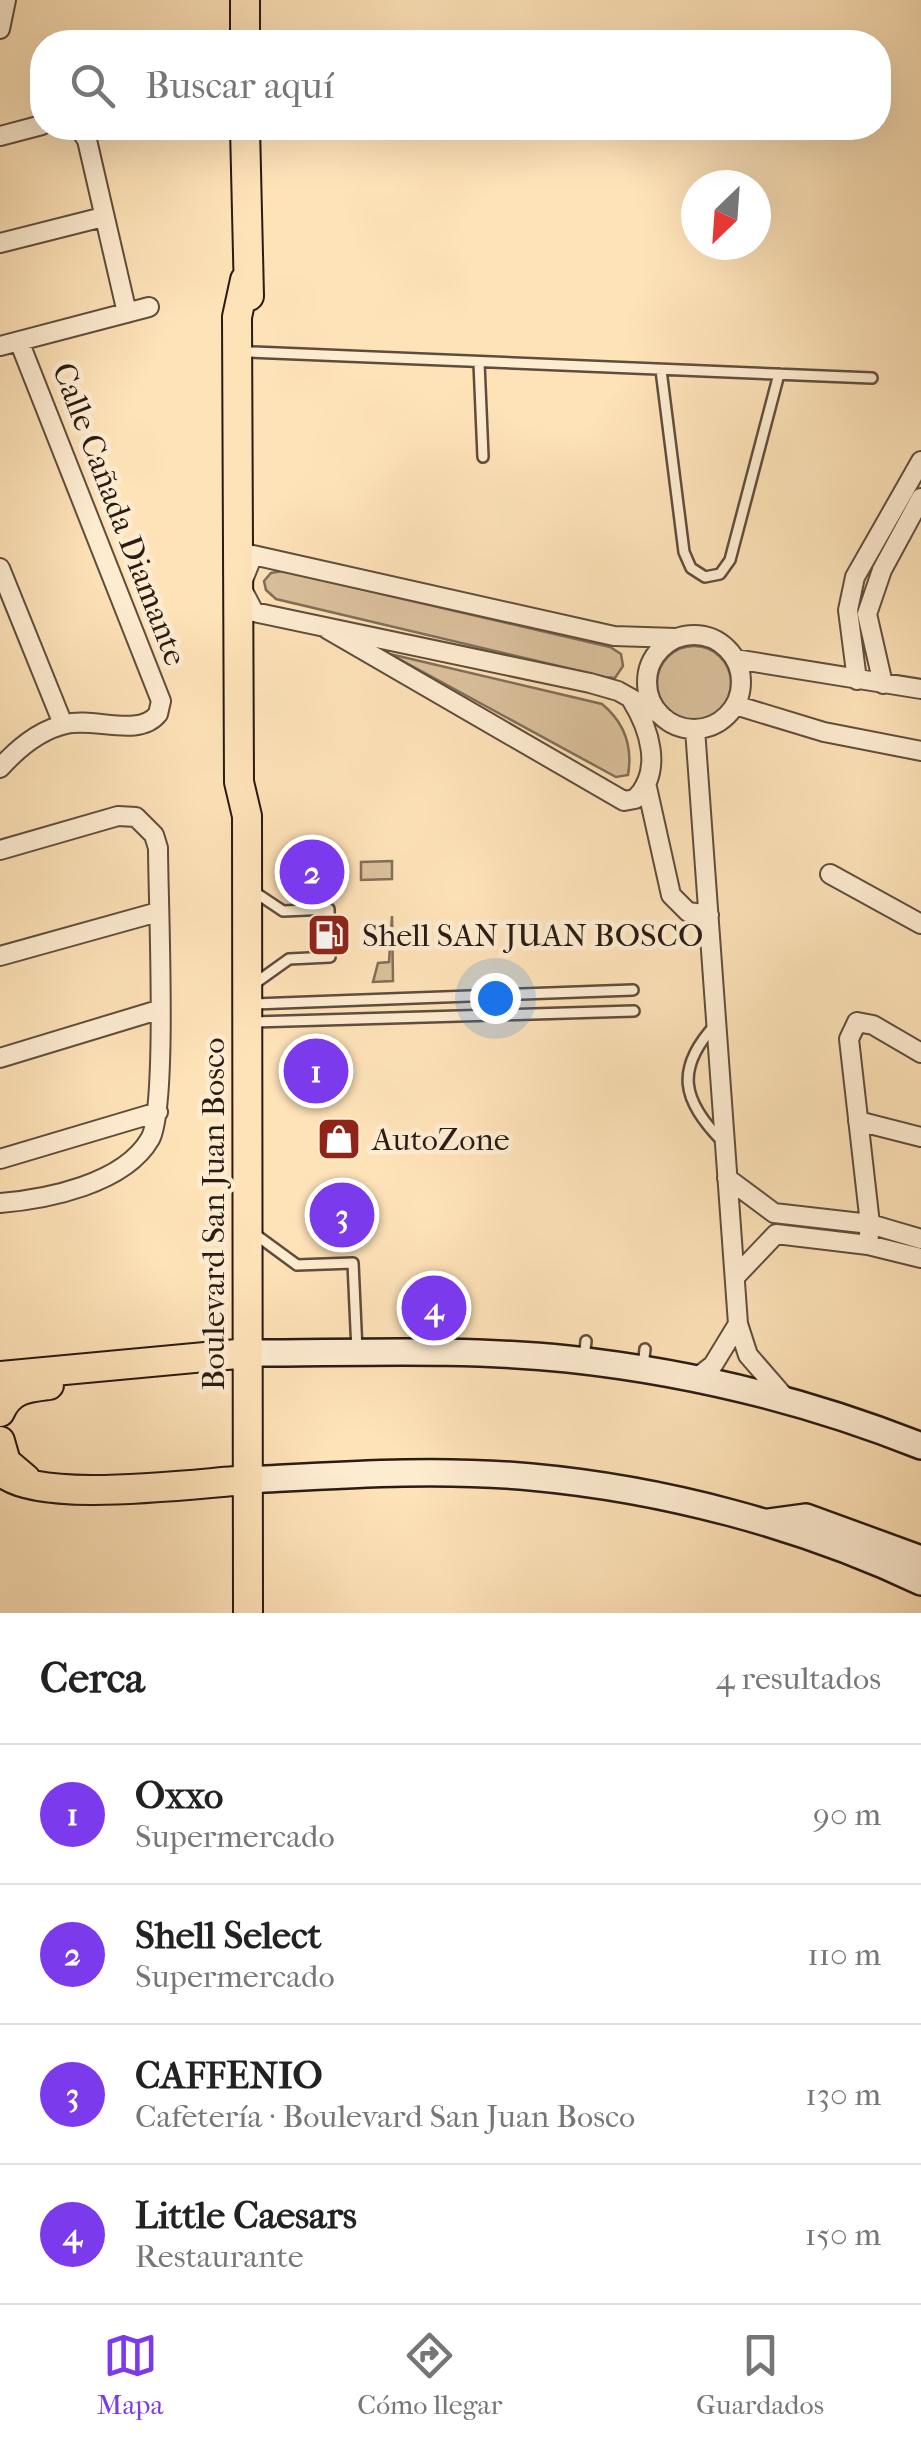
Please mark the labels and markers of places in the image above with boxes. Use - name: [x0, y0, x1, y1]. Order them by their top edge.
- pin: 2: [280, 834, 344, 910]
- fuel station icon: Shell SAN JUAN BOSCO: [306, 912, 352, 958]
- place label: Shell SAN JUAN BOSCO: [362, 917, 703, 954]
- pin: 1: [284, 1034, 348, 1108]
- shop icon: AutoZone: [316, 1116, 362, 1162]
- place label: AutoZone: [370, 1121, 510, 1158]
- pin: 3: [310, 1178, 374, 1252]
- pin: 4: [402, 1270, 466, 1346]

